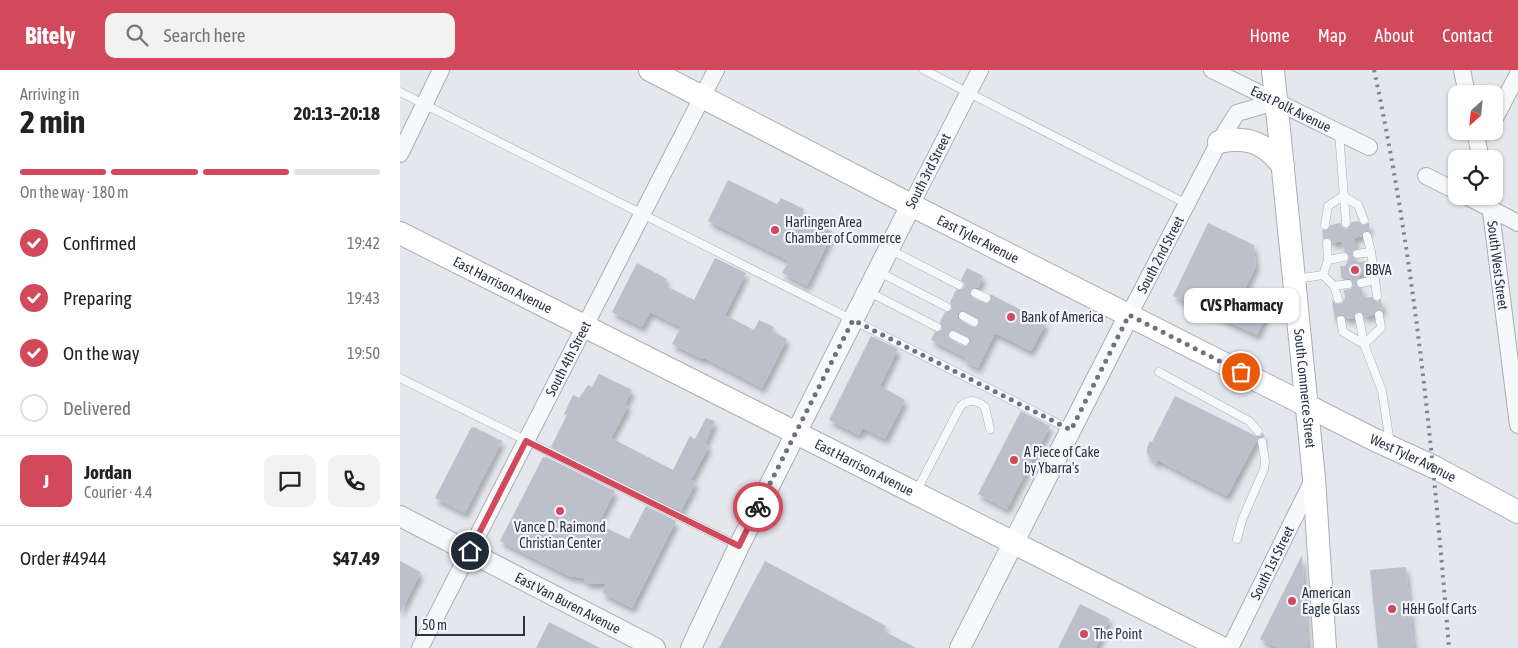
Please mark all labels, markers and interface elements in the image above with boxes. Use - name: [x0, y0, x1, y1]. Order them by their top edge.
- search box: [105, 13, 455, 58]
- icon: search: [123, 21, 151, 49]
- text: Bitely: [25, 22, 75, 49]
- text: Search here: [163, 24, 245, 46]
- text: Home: [1250, 25, 1290, 46]
- text: Map: [1318, 25, 1347, 46]
- text: About: [1375, 25, 1414, 46]
- text: Contact: [1442, 25, 1493, 46]
- street label: East Polk Avenue: [1248, 82, 1334, 135]
- text: Arriving in: [20, 85, 80, 103]
- north arrow: [1448, 85, 1502, 140]
- map controls: [1448, 85, 1503, 205]
- text: 20:13–20:18: [293, 102, 380, 124]
- text: 2 min: [20, 103, 85, 140]
- street label: South 3rd Street: [902, 131, 954, 211]
- button: locate: [1448, 150, 1503, 205]
- text: On the way · 180 m: [20, 183, 129, 201]
- street label: East Tyler Avenue: [934, 212, 1022, 266]
- street label: South 2nd Street: [1134, 213, 1187, 296]
- place label: Harlingen Area Chamber of Commerce: [785, 214, 901, 246]
- street label: South West Street: [1484, 220, 1511, 311]
- marker: Harlingen Area Chamber of Commerce: [769, 224, 781, 236]
- icon: check: [20, 229, 48, 257]
- text: Confirmed: [63, 232, 136, 254]
- text: 19:42: [347, 234, 380, 252]
- street label: East Harrison Avenue: [451, 253, 555, 316]
- place label: BBVA: [1365, 262, 1392, 278]
- marker: BBVA: [1349, 264, 1361, 276]
- icon: check: [20, 284, 48, 312]
- text: Preparing: [63, 287, 132, 309]
- callout: CVS Pharmacy: [1184, 287, 1298, 322]
- text: 19:43: [347, 289, 380, 307]
- text: CVS Pharmacy: [1200, 296, 1283, 314]
- place label: Bank of America: [1021, 309, 1104, 325]
- marker: Bank of America: [1005, 311, 1017, 323]
- street label: South 4th Street: [542, 319, 594, 399]
- street label: South Commerce Street: [1291, 328, 1319, 449]
- icon: check: [20, 339, 48, 367]
- text: On the way: [63, 342, 140, 364]
- text: 19:50: [347, 344, 380, 362]
- pin: [1220, 351, 1262, 393]
- icon: bag: [1227, 358, 1255, 386]
- text: Delivered: [63, 397, 131, 419]
- street label: West Tyler Avenue: [1368, 431, 1459, 485]
- street label: East Harrison Avenue: [812, 436, 916, 499]
- place label: A Piece of Cake by Ybarra's: [1024, 444, 1100, 476]
- marker: A Piece of Cake by Ybarra's: [1008, 454, 1020, 466]
- button: chat: [264, 455, 316, 507]
- button: phone: [328, 455, 380, 507]
- text: Jordan: [84, 461, 132, 483]
- text: J: [43, 470, 49, 492]
- courier: [733, 482, 783, 532]
- text: Courier · 4.4: [84, 483, 153, 501]
- icon: bike: [744, 493, 772, 521]
- marker: Vance D. Raimond Christian Center: [554, 505, 566, 517]
- place label: Vance D. Raimond Christian Center: [514, 519, 606, 551]
- street label: South 1st Street: [1247, 523, 1297, 602]
- pin: [449, 530, 491, 572]
- icon: home: [456, 537, 484, 565]
- text: Order #4944: [20, 547, 107, 569]
- text: $47.49: [333, 547, 380, 569]
- street label: East Van Buren Avenue: [512, 569, 623, 637]
- place label: American Eagle Glass: [1302, 585, 1360, 617]
- marker: American Eagle Glass: [1286, 595, 1298, 607]
- place label: H&H Golf Carts: [1402, 601, 1477, 617]
- marker: H&H Golf Carts: [1386, 603, 1398, 615]
- scale bar: [415, 613, 525, 636]
- text: 50 m: [422, 617, 447, 633]
- place label: The Point: [1094, 626, 1142, 642]
- marker: The Point: [1078, 628, 1090, 640]

